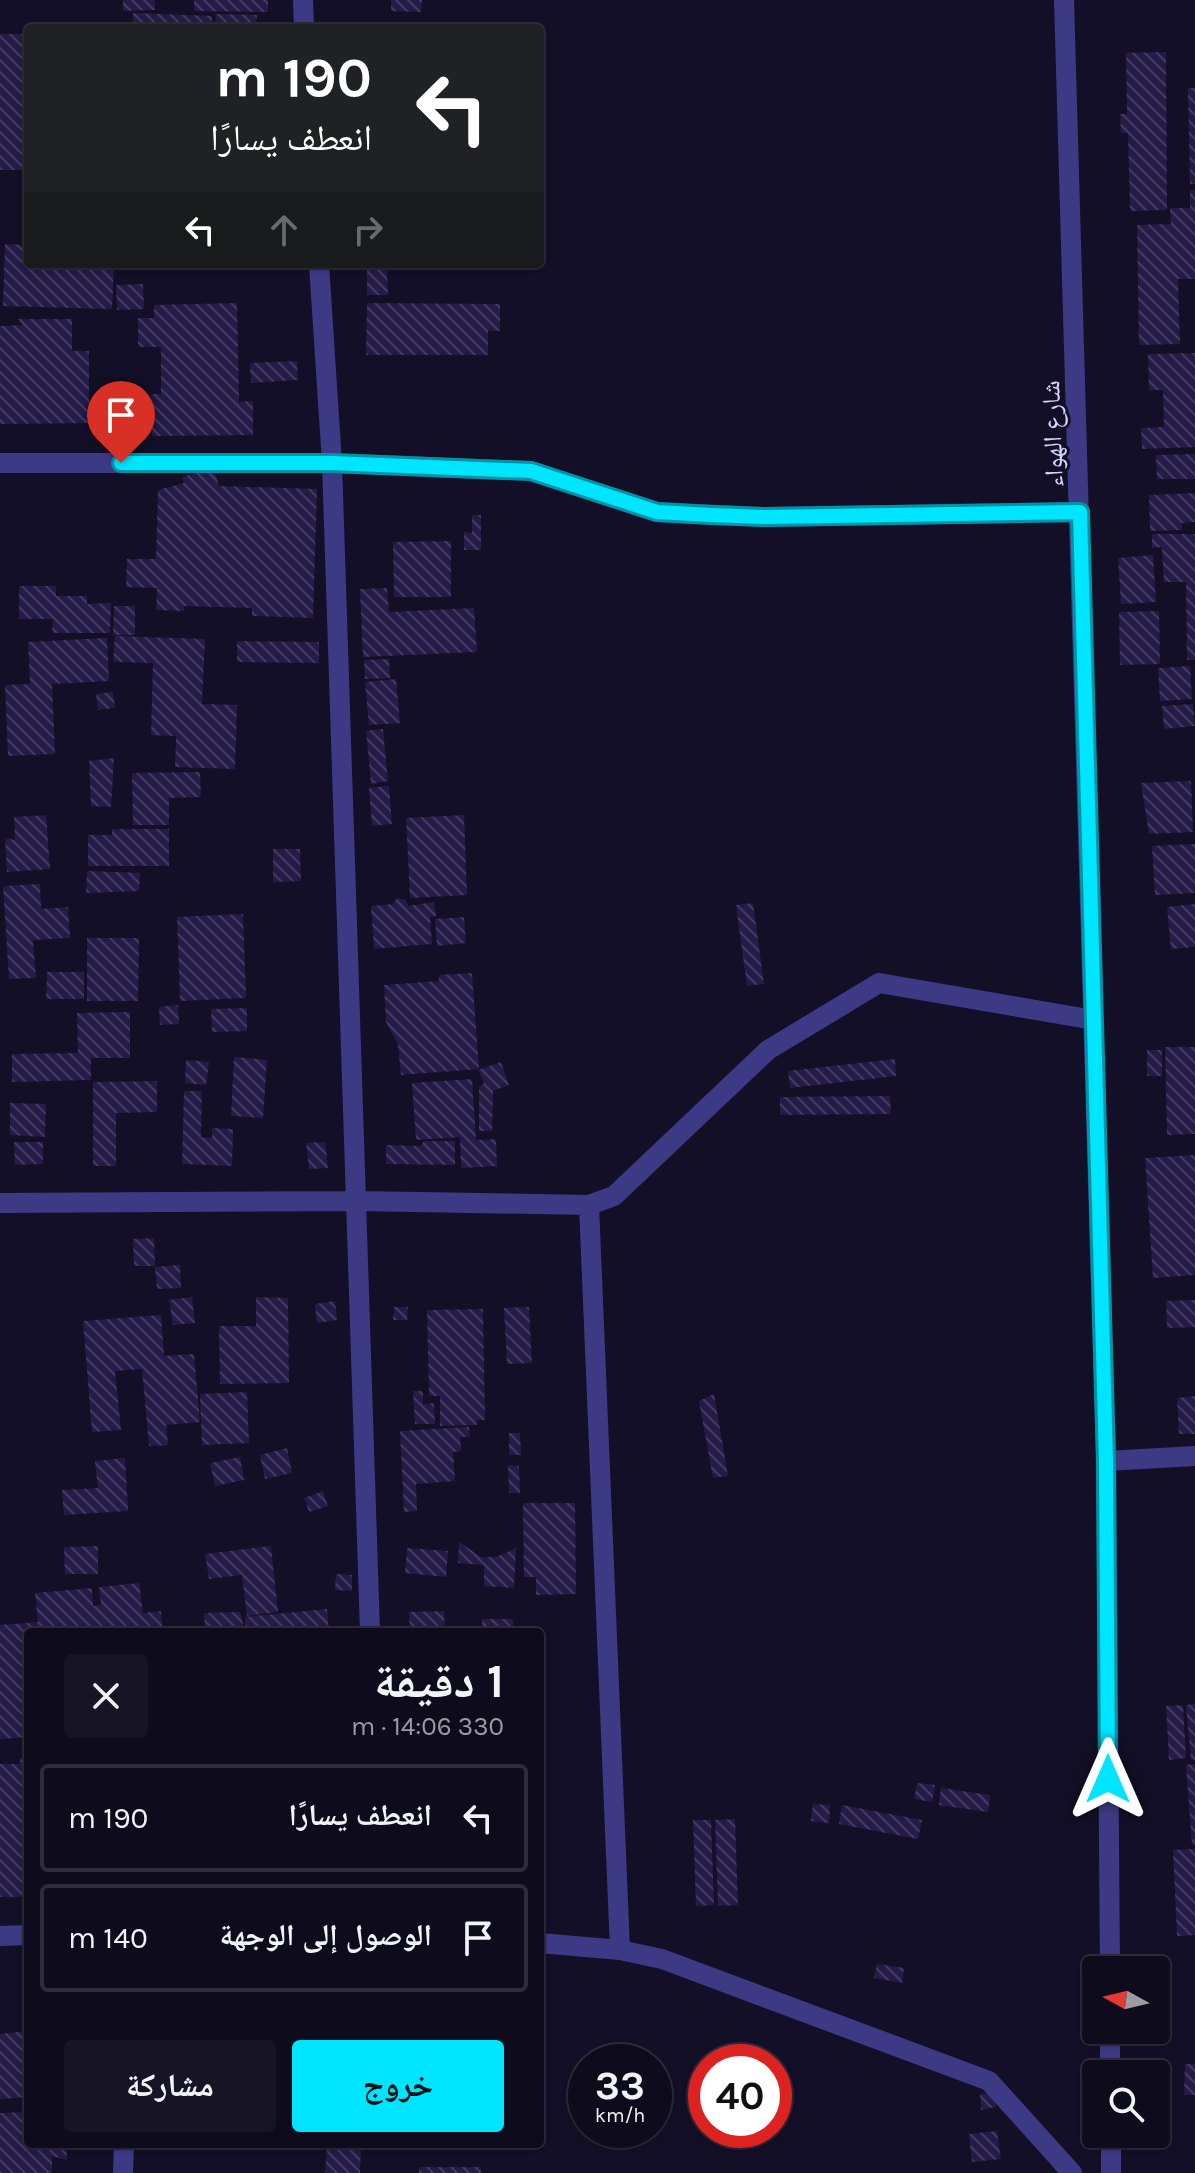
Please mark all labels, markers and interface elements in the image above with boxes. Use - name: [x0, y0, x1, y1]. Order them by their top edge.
- text: 190 m: [215, 45, 372, 110]
- icon: left: [400, 56, 504, 160]
- text: انعطف يسارًا: [210, 117, 372, 159]
- icon: left: [178, 208, 222, 252]
- icon: ahead: [262, 208, 306, 252]
- icon: right: [346, 208, 390, 252]
- street label: شارع الهواء: [1035, 380, 1070, 488]
- pin: [87, 381, 155, 463]
- icon: arrive: [99, 393, 143, 437]
- text: 1 دقيقة: [374, 1653, 504, 1709]
- button: close: [64, 1654, 148, 1738]
- text: 330 m · 14:06: [351, 1711, 504, 1742]
- position arrow: [1066, 1737, 1150, 1821]
- icon: left: [456, 1796, 500, 1840]
- text: انعطف يسارًا: [288, 1797, 432, 1833]
- text: 190 m: [68, 1800, 148, 1836]
- icon: arrive: [456, 1916, 500, 1960]
- text: الوصول إلى الوجهة: [220, 1917, 432, 1953]
- text: 140 m: [68, 1920, 148, 1956]
- north arrow: [1082, 1956, 1170, 2044]
- map controls: [1082, 1956, 1170, 2148]
- button: مشاركة: [64, 2040, 276, 2132]
- button: خروج: [292, 2040, 504, 2132]
- speed limit sign: 40: [688, 2044, 792, 2148]
- button: search: [1082, 2060, 1170, 2148]
- text: 33: [595, 2062, 645, 2109]
- text: km/h: [595, 2104, 645, 2127]

